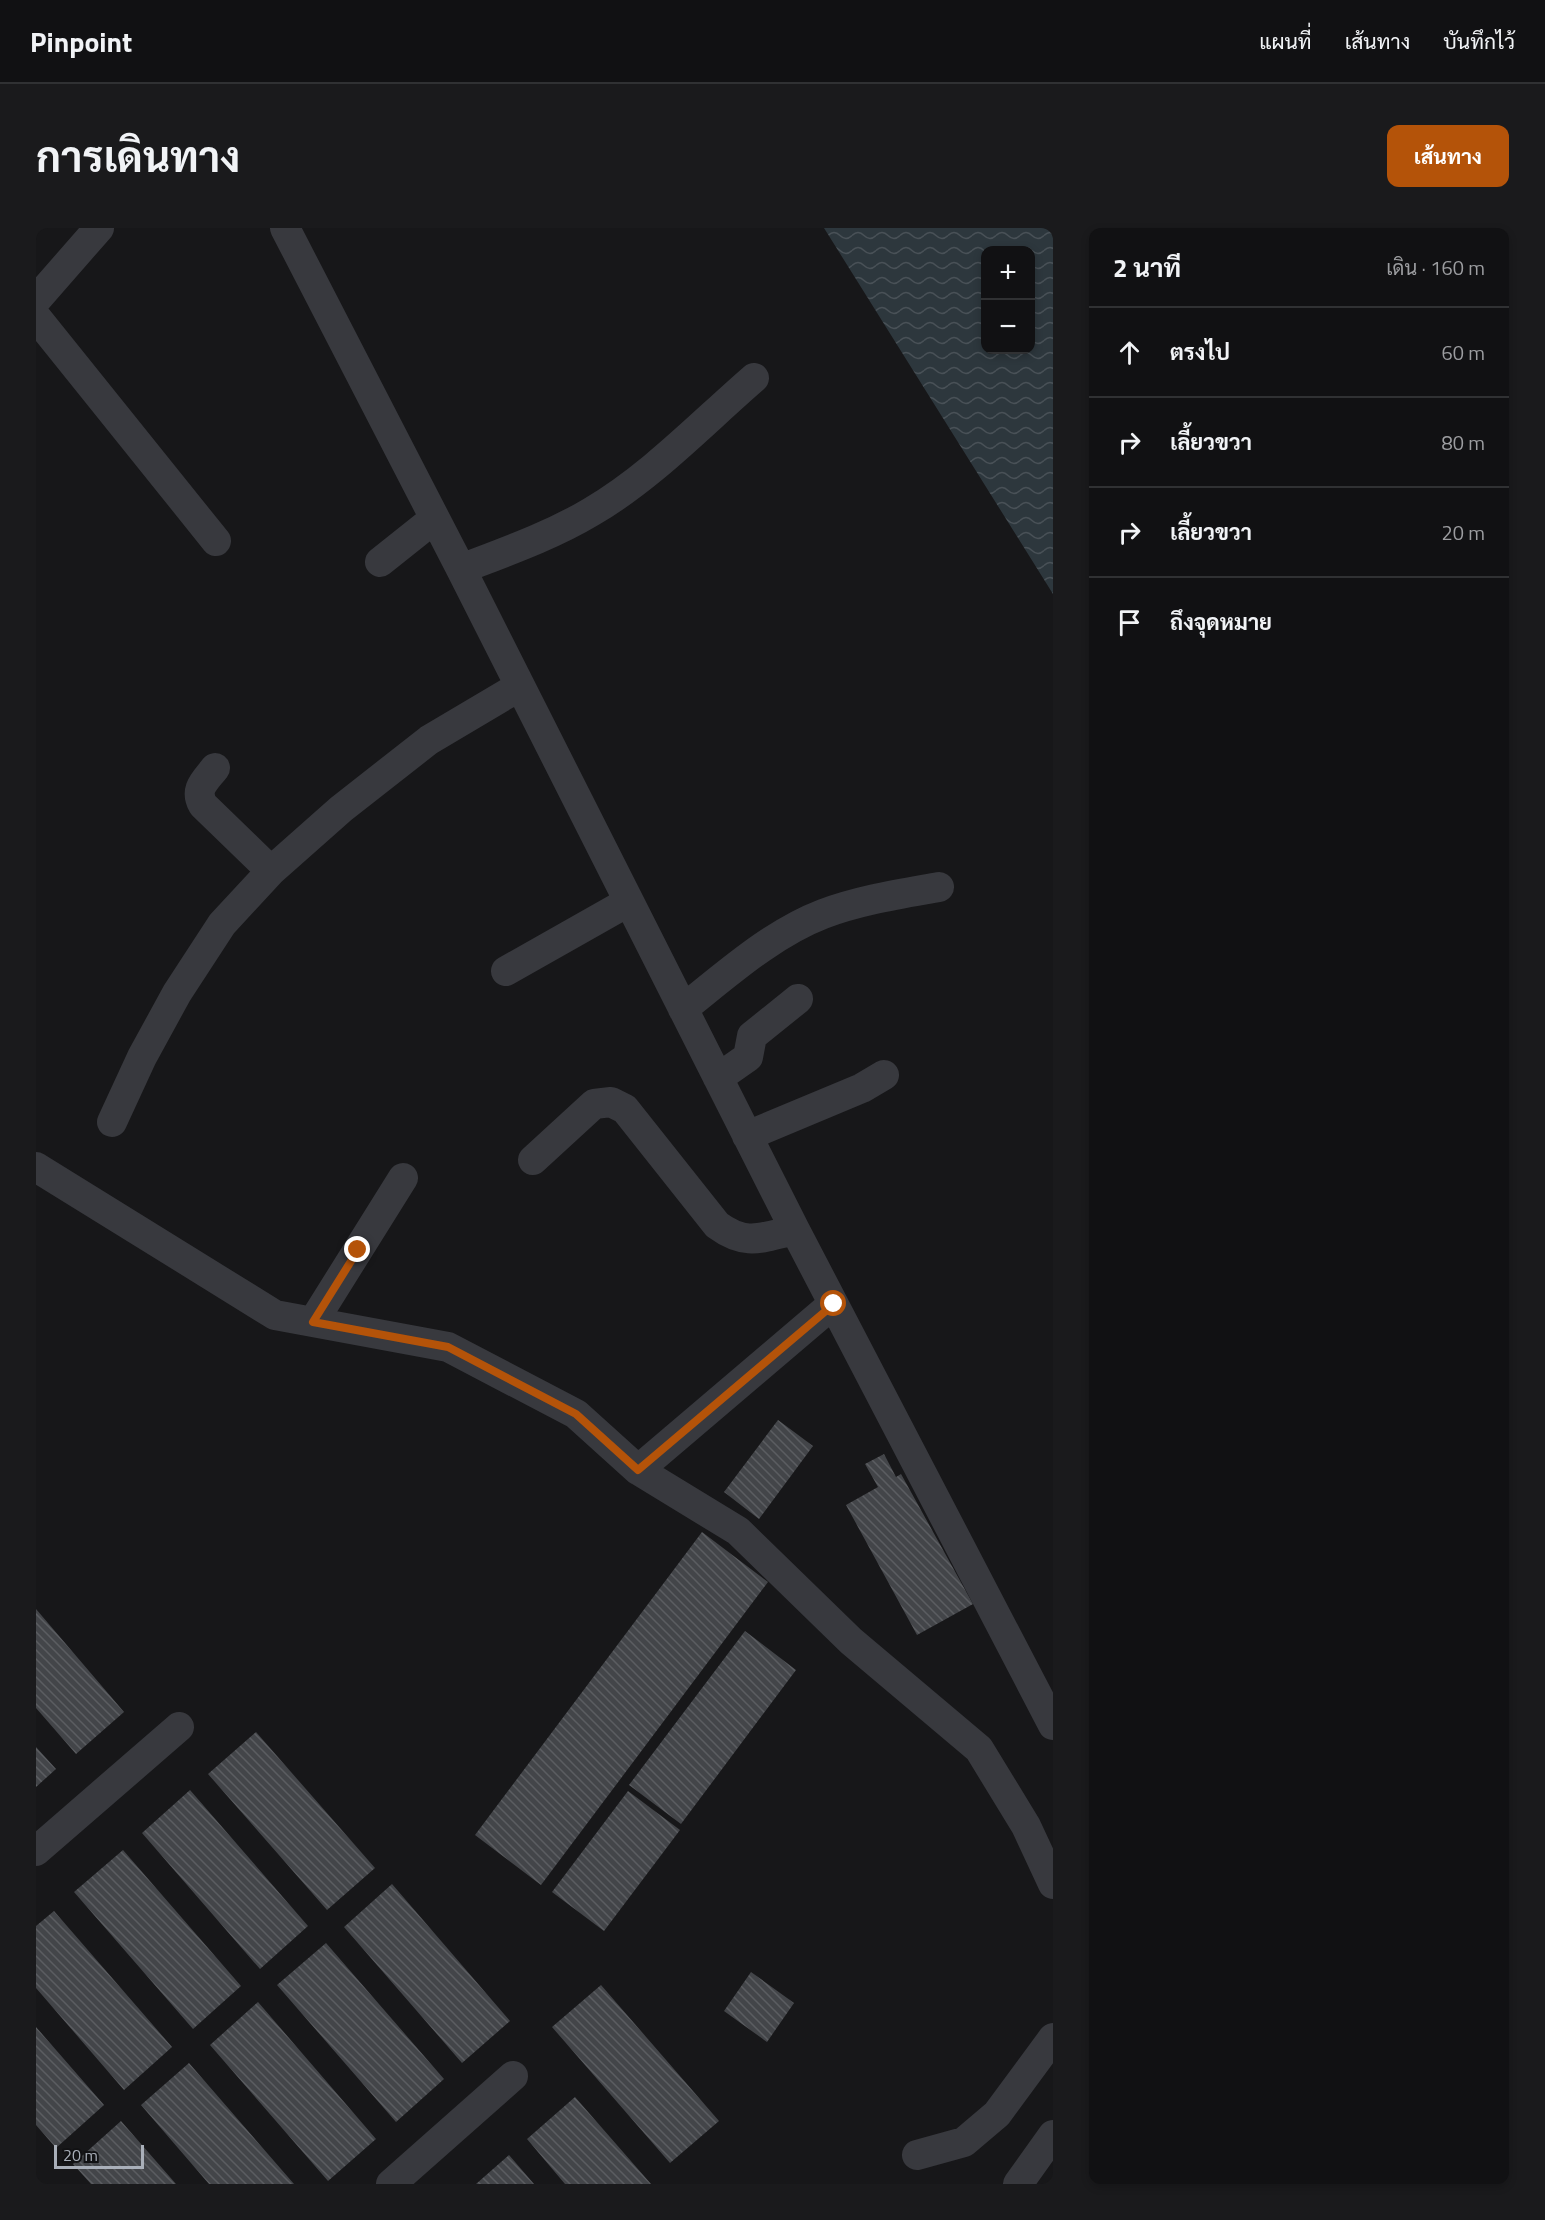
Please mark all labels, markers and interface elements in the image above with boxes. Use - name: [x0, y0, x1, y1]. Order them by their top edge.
- text: Pinpoint: [30, 20, 132, 63]
- text: แผนที่: [1259, 25, 1312, 57]
- text: เส้นทาง: [1345, 25, 1410, 57]
- text: บันทึกไว้: [1443, 25, 1515, 57]
- text: การเดินทาง: [36, 124, 240, 188]
- button: เส้นทาง: [1387, 125, 1509, 187]
- map controls: [981, 246, 1035, 354]
- button: +: [981, 246, 1035, 300]
- text: 2 นาที: [1113, 248, 1181, 287]
- text: เดิน · 160 m: [1386, 252, 1485, 283]
- button: −: [981, 300, 1035, 354]
- text: ตรงไป: [1170, 335, 1230, 369]
- icon: ahead: [1113, 336, 1146, 369]
- text: 60 m: [1441, 337, 1485, 368]
- text: เลี้ยวขวา: [1170, 425, 1252, 459]
- icon: right: [1113, 426, 1146, 459]
- text: 80 m: [1441, 427, 1485, 458]
- text: เลี้ยวขวา: [1170, 515, 1252, 549]
- icon: right: [1113, 516, 1146, 549]
- text: 20 m: [1441, 517, 1485, 548]
- text: ถึงจุดหมาย: [1170, 605, 1272, 639]
- icon: arrive: [1113, 606, 1146, 639]
- route end: [344, 1236, 370, 1262]
- route start: [820, 1290, 846, 1316]
- scale bar: [54, 2142, 144, 2170]
- text: 20 m: [63, 2143, 98, 2167]

